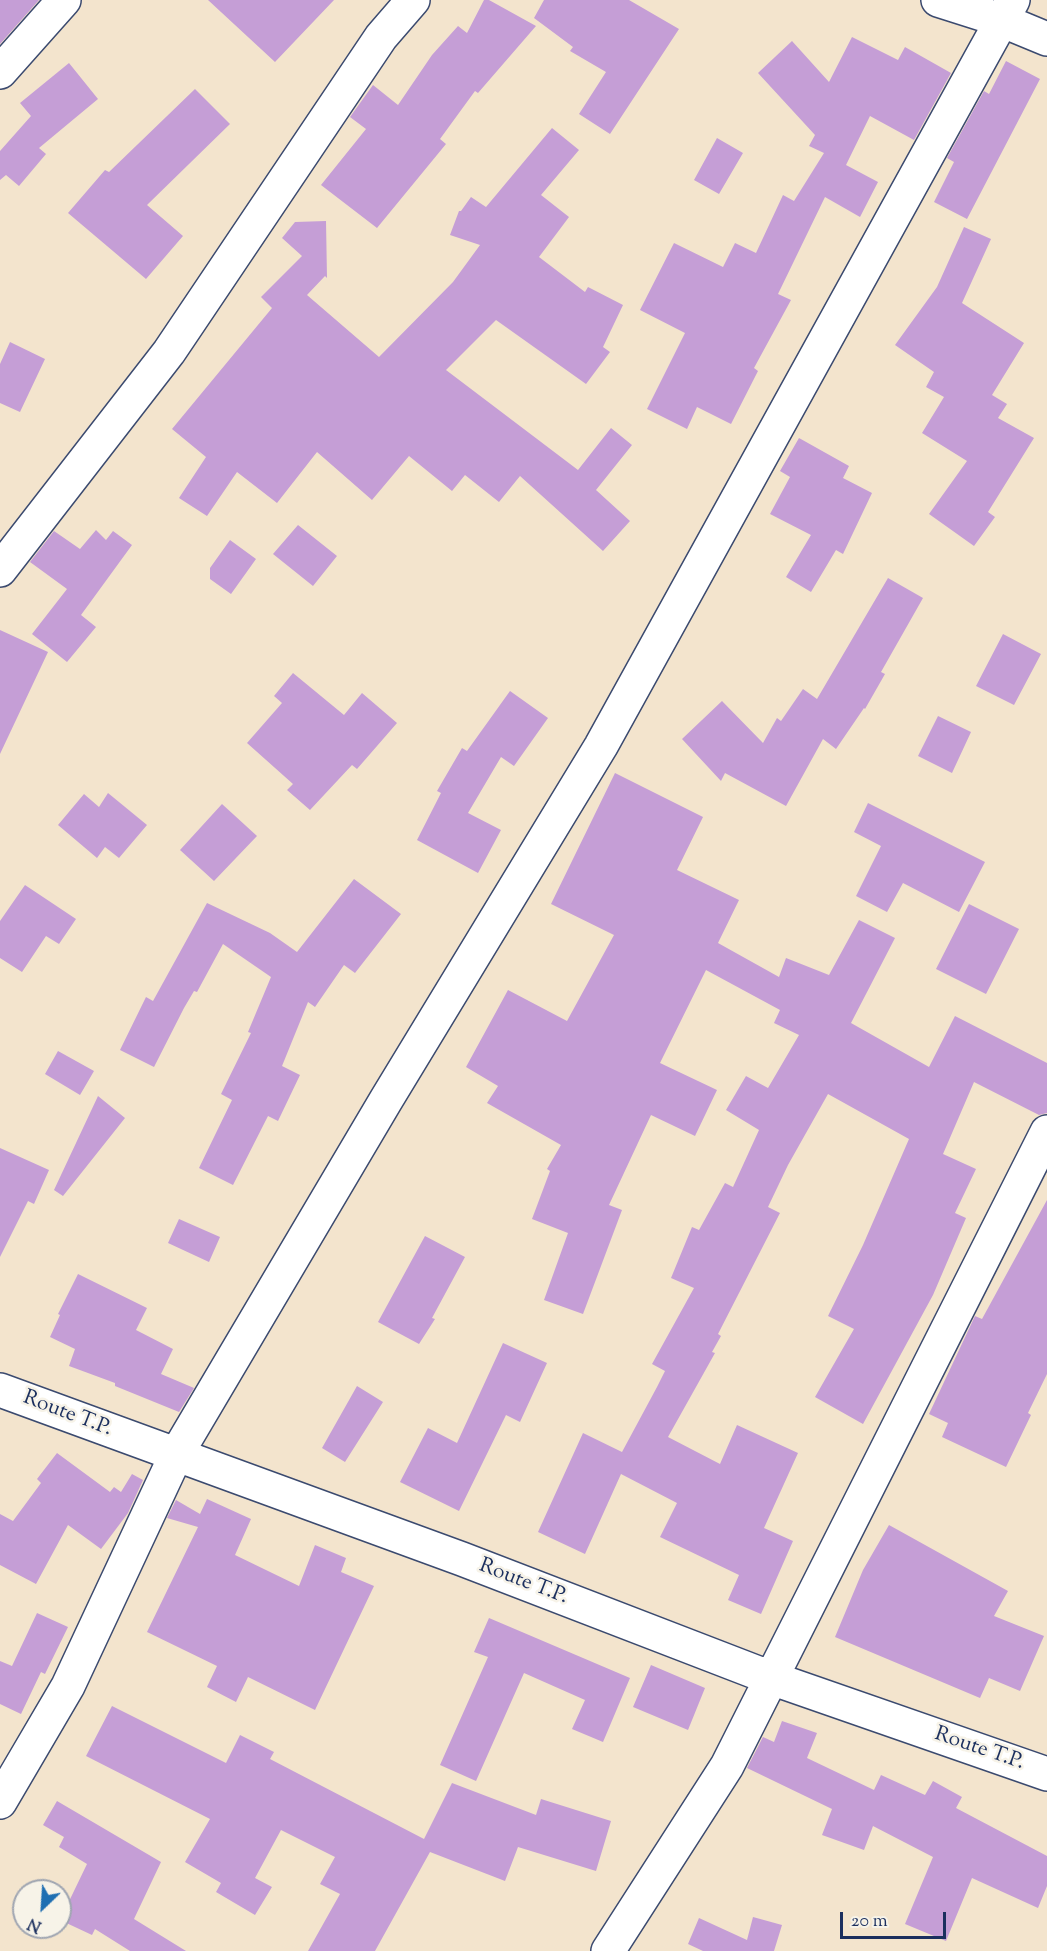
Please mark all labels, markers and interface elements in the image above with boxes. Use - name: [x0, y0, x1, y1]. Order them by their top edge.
- street label: Route T.P.: [19, 1387, 115, 1443]
- street label: Route T.P.: [475, 1555, 571, 1611]
- street label: Route T.P.: [931, 1723, 1027, 1777]
- north arrow: [12, 1879, 72, 1939]
- scale bar: [843, 1900, 950, 1938]
- text: 20 m: [851, 1909, 888, 1935]
- text: N: [24, 1911, 46, 1937]

